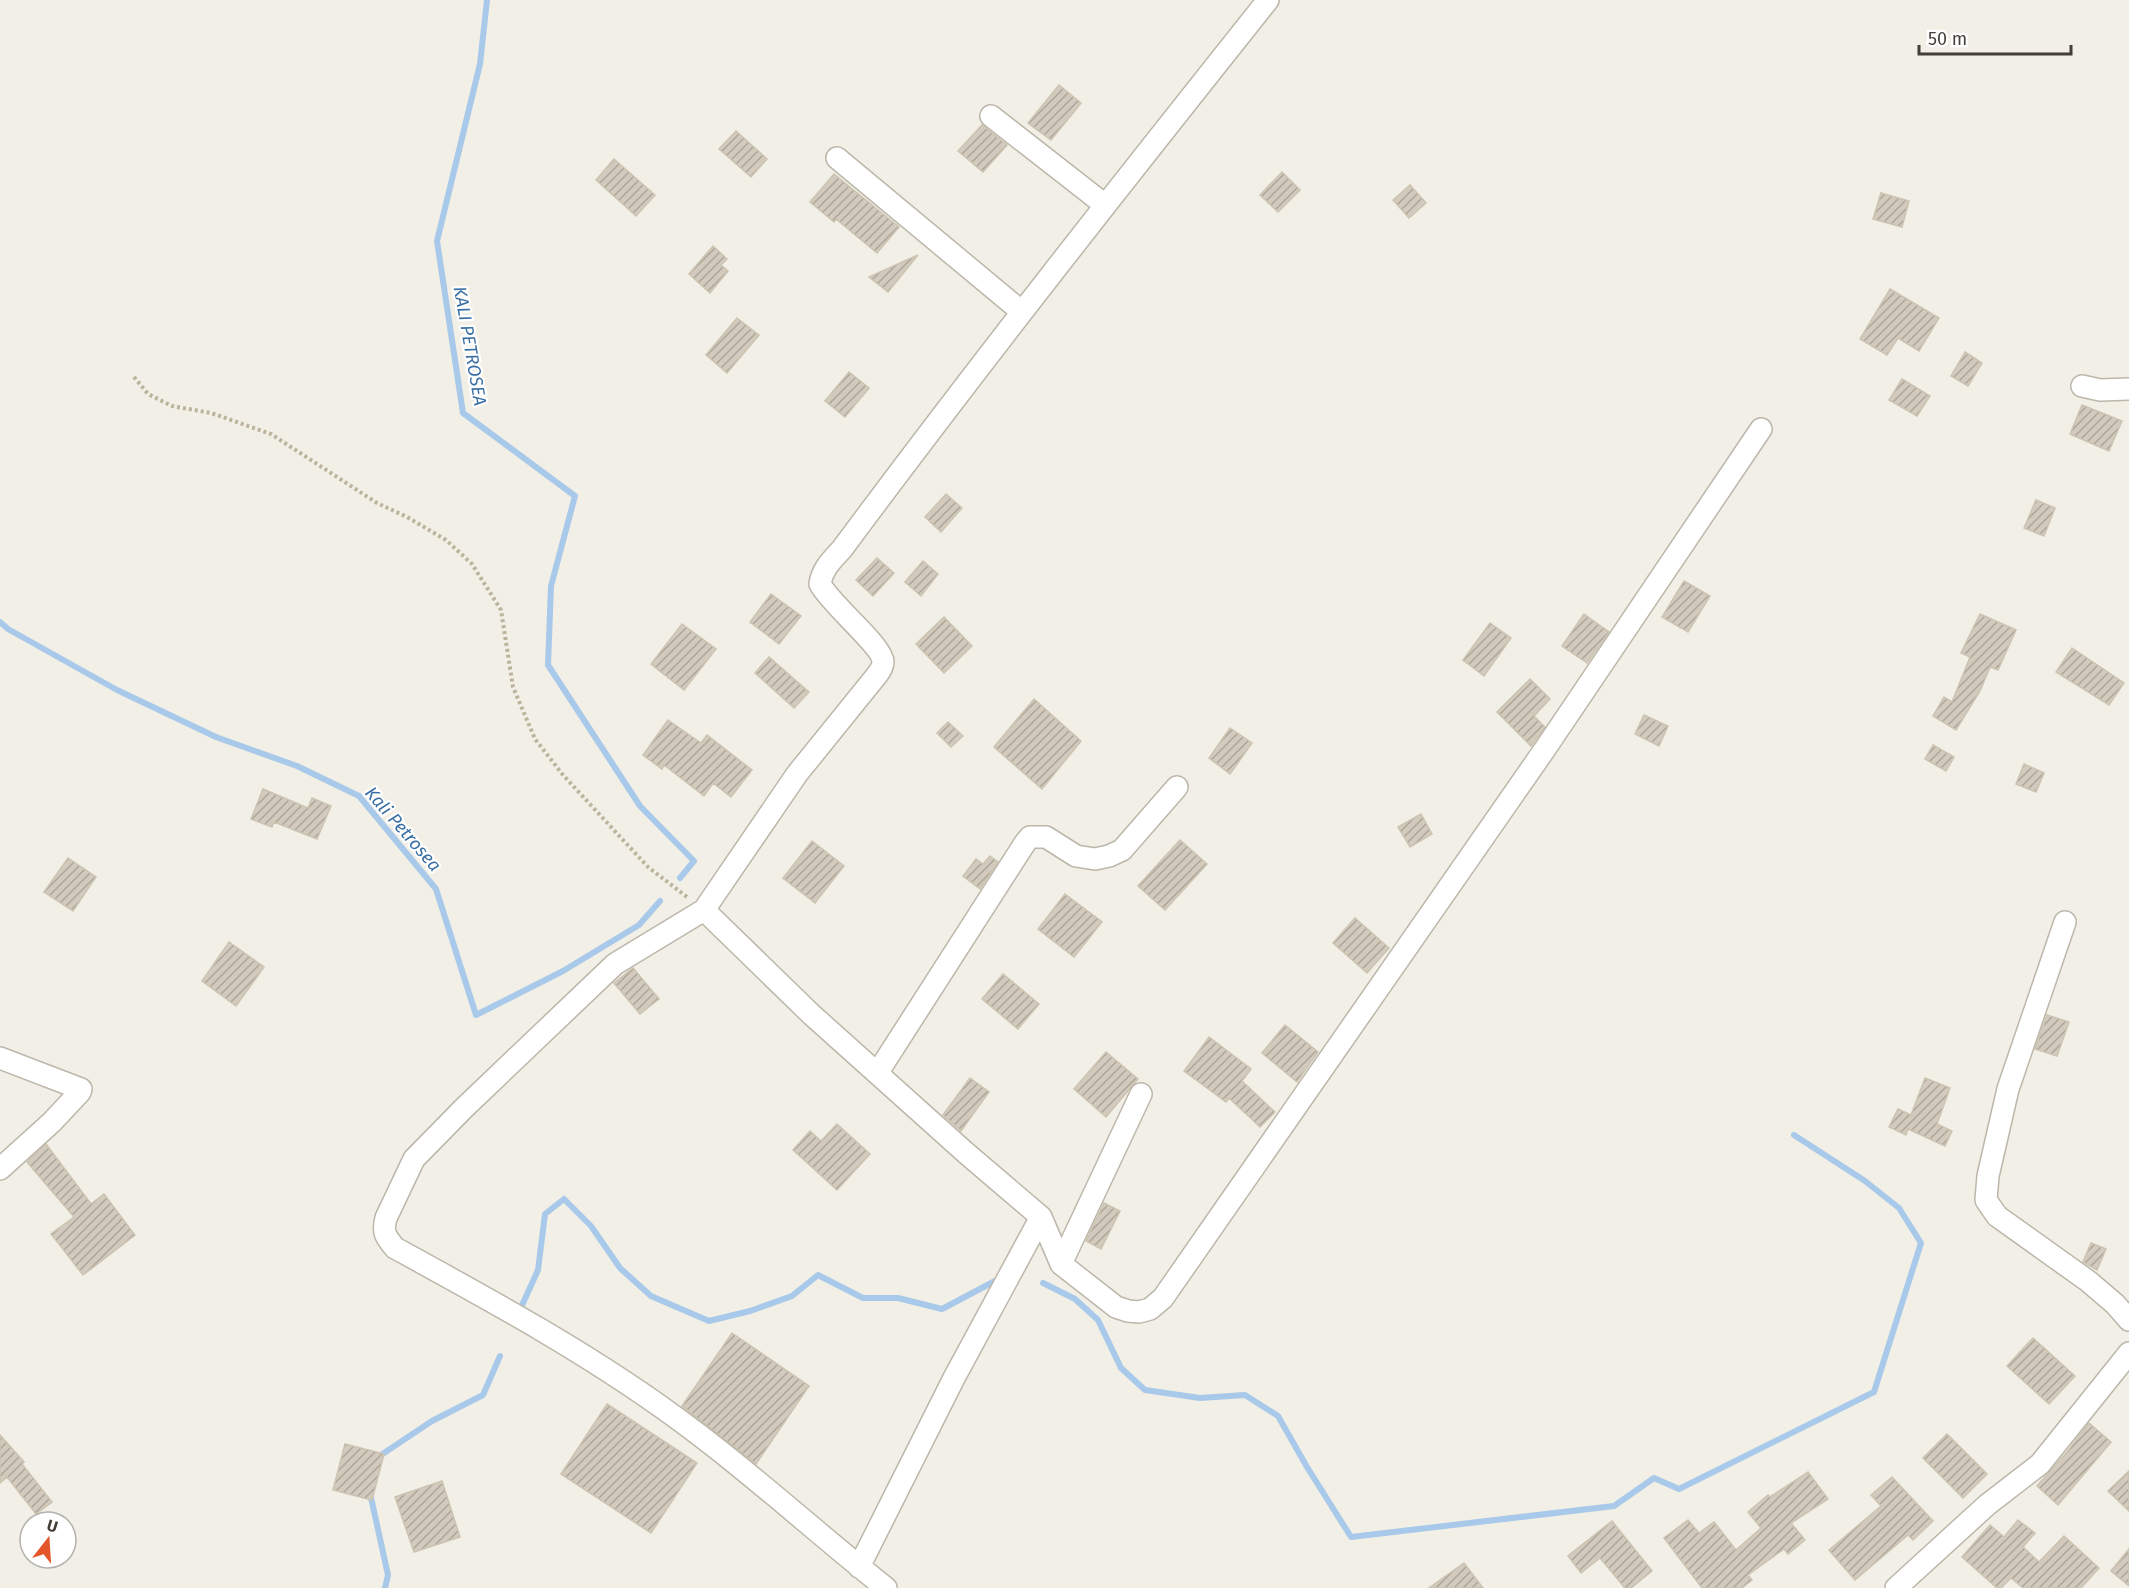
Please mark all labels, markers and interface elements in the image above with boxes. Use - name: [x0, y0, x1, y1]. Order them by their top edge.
- scale bar: [1919, 18, 2070, 56]
- text: 50 m: [1928, 28, 1967, 50]
- water label: KALI PETROSEA: [449, 285, 491, 407]
- water label: Kali Petrosea: [360, 782, 446, 876]
- north arrow: [18, 1510, 78, 1570]
- text: U: [44, 1516, 60, 1537]

